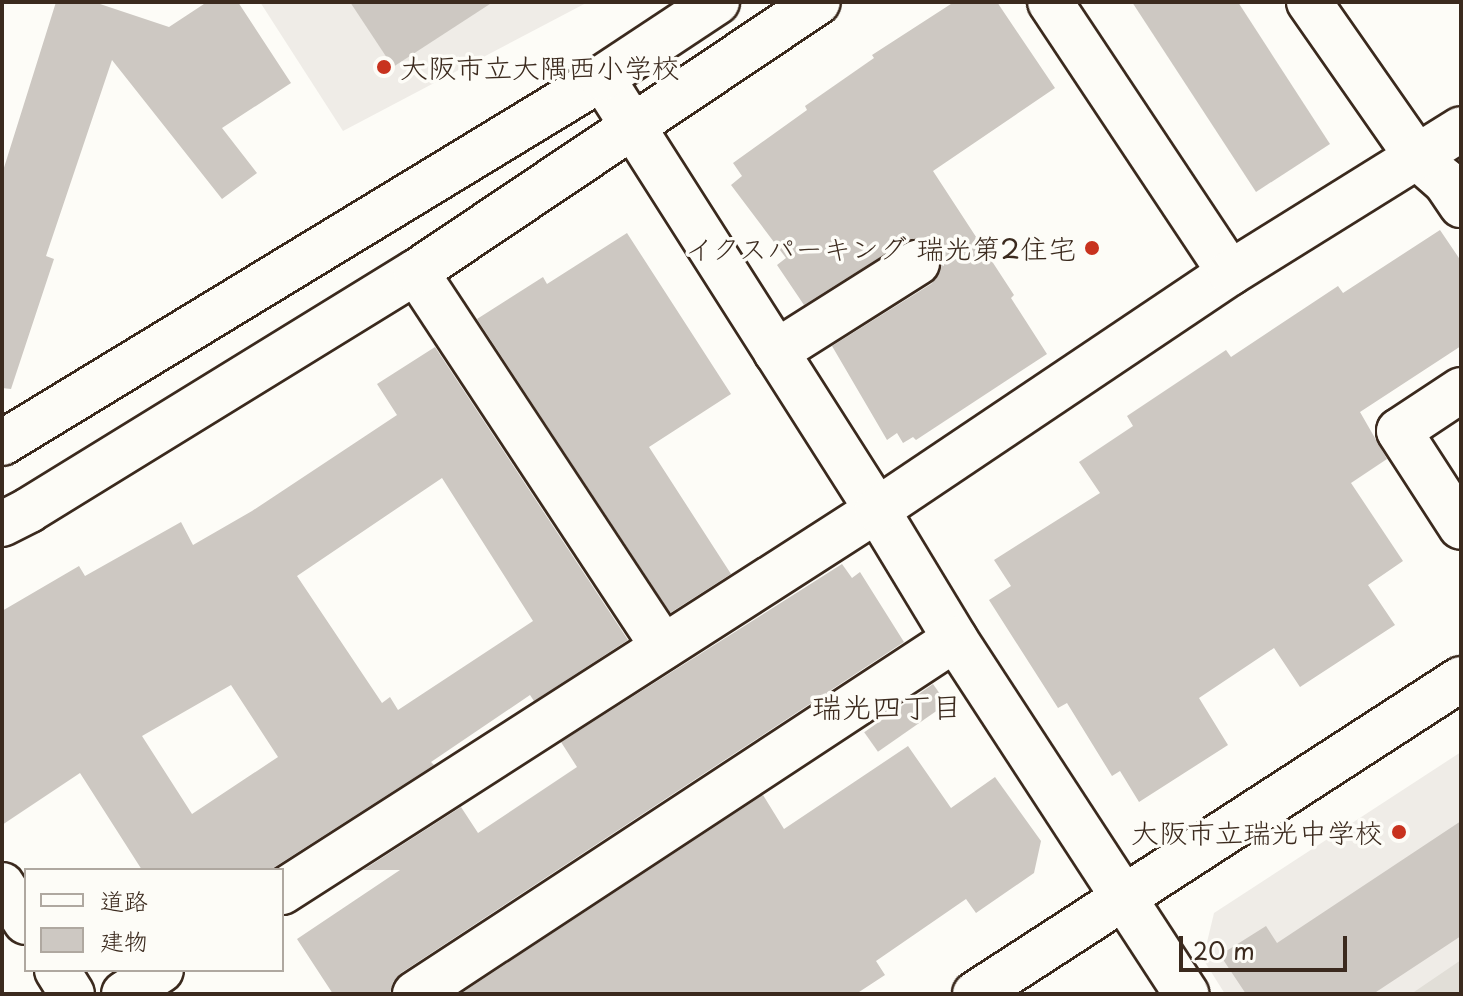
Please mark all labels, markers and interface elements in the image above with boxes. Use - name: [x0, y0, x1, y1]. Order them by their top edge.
- place label: 大阪市立大隅西小学校: [400, 50, 680, 84]
- marker: 大阪市立大隅西小学校: [375, 58, 393, 76]
- place label: イクスパーキング 瑞光第2住宅: [683, 231, 1076, 265]
- marker: イクスパーキング 瑞光第2住宅: [1083, 239, 1101, 257]
- district label: 瑞光四丁目: [812, 688, 962, 724]
- place label: 大阪市立瑞光中学校: [1131, 815, 1383, 849]
- marker: 大阪市立瑞光中学校: [1390, 823, 1408, 841]
- legend: [24, 868, 284, 972]
- text: 道路: [100, 882, 148, 918]
- scale bar: [1183, 920, 1351, 970]
- text: 建物: [100, 922, 148, 958]
- text: 20 m: [1193, 932, 1255, 968]

